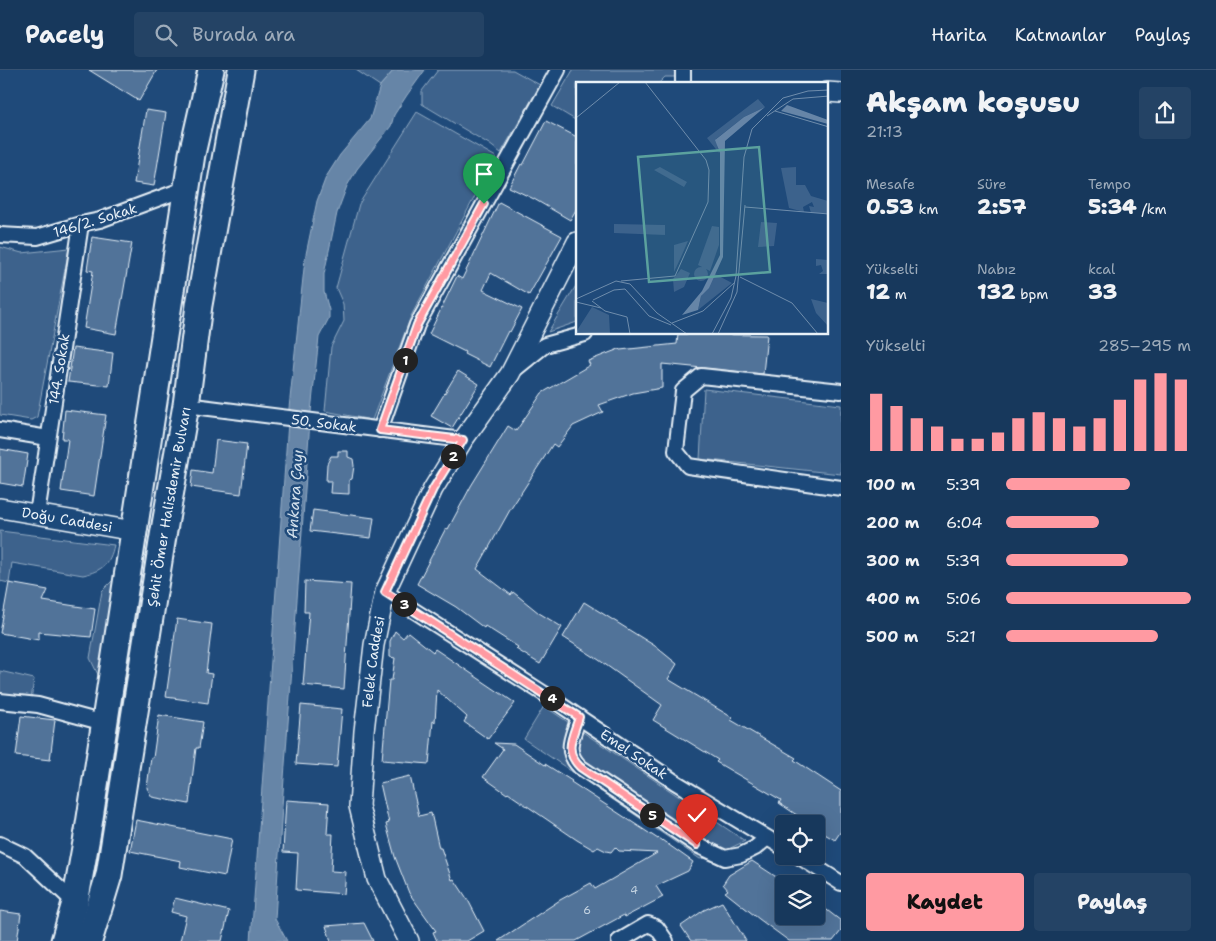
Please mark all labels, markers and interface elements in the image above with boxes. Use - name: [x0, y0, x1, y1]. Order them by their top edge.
- search box: [134, 12, 484, 57]
- text: Pacely: [25, 19, 104, 51]
- icon: search: [152, 21, 180, 49]
- text: Burada ara: [192, 22, 295, 47]
- text: Harita: [931, 23, 987, 47]
- text: Katmanlar: [1015, 23, 1107, 47]
- text: Paylaş: [1135, 23, 1191, 47]
- inset map: [576, 82, 828, 335]
- text: Akşam koşusu: [866, 83, 1080, 121]
- button: share: [1139, 87, 1191, 139]
- text: 21:13: [866, 121, 903, 142]
- pin: [463, 153, 505, 204]
- icon: arrive: [470, 160, 498, 188]
- text: Mesafe: [866, 175, 915, 193]
- text: Süre: [977, 175, 1006, 193]
- text: Tempo: [1088, 175, 1131, 193]
- text: 0.53: [866, 193, 914, 221]
- text: 2:57: [977, 193, 1026, 221]
- text: 5:34: [1088, 193, 1137, 221]
- street label: 146/2. Sokak: [51, 199, 139, 241]
- text: km: [914, 200, 938, 218]
- text: /km: [1137, 200, 1167, 218]
- text: Yükselti: [866, 260, 918, 278]
- text: Nabız: [977, 260, 1016, 278]
- text: kcal: [1088, 260, 1115, 278]
- text: 12: [866, 278, 890, 306]
- text: 132: [977, 278, 1015, 306]
- text: 33: [1088, 278, 1117, 306]
- text: m: [890, 285, 907, 303]
- text: bpm: [1015, 285, 1048, 303]
- street label: 144. Sokak: [44, 332, 74, 406]
- text: Yükselti: [866, 335, 926, 356]
- text: 285–295 m: [1098, 335, 1191, 356]
- pin: 1: [392, 348, 418, 372]
- text: 1: [402, 351, 409, 369]
- street label: Şehit Ömer Halisdemir Bulvarı: [143, 405, 195, 608]
- street label: 50. Sokak: [290, 410, 358, 436]
- pin: 2: [440, 444, 466, 468]
- text: 2: [449, 447, 458, 465]
- water label: Ankara Çayı: [282, 449, 308, 539]
- text: 100 m: [866, 474, 915, 495]
- text: 5:39: [946, 474, 980, 495]
- street label: Doğu Caddesi: [20, 503, 114, 536]
- text: 200 m: [866, 512, 919, 533]
- text: 6:04: [946, 512, 982, 533]
- text: 300 m: [866, 550, 920, 571]
- text: 5:39: [946, 550, 980, 571]
- text: 400 m: [866, 588, 920, 609]
- text: 5:06: [946, 588, 981, 609]
- pin: 3: [392, 592, 416, 616]
- text: 3: [400, 595, 409, 613]
- street label: Felek Caddesi: [358, 614, 389, 709]
- text: 500 m: [866, 626, 918, 647]
- text: 5:21: [946, 626, 976, 647]
- pin: 4: [540, 686, 564, 710]
- text: 4: [548, 689, 557, 707]
- street label: Emel Sokak: [597, 725, 671, 783]
- pin: [676, 794, 718, 845]
- icon: check: [683, 801, 711, 829]
- pin: 5: [640, 802, 664, 828]
- text: 5: [648, 806, 657, 824]
- map controls: [775, 815, 825, 925]
- button: locate: [775, 815, 825, 865]
- button: Kaydet: [866, 873, 1024, 931]
- button: Paylaş: [1034, 873, 1191, 931]
- button: layers: [775, 875, 825, 925]
- house number: 4: [630, 883, 638, 898]
- house number: 6: [583, 903, 591, 918]

